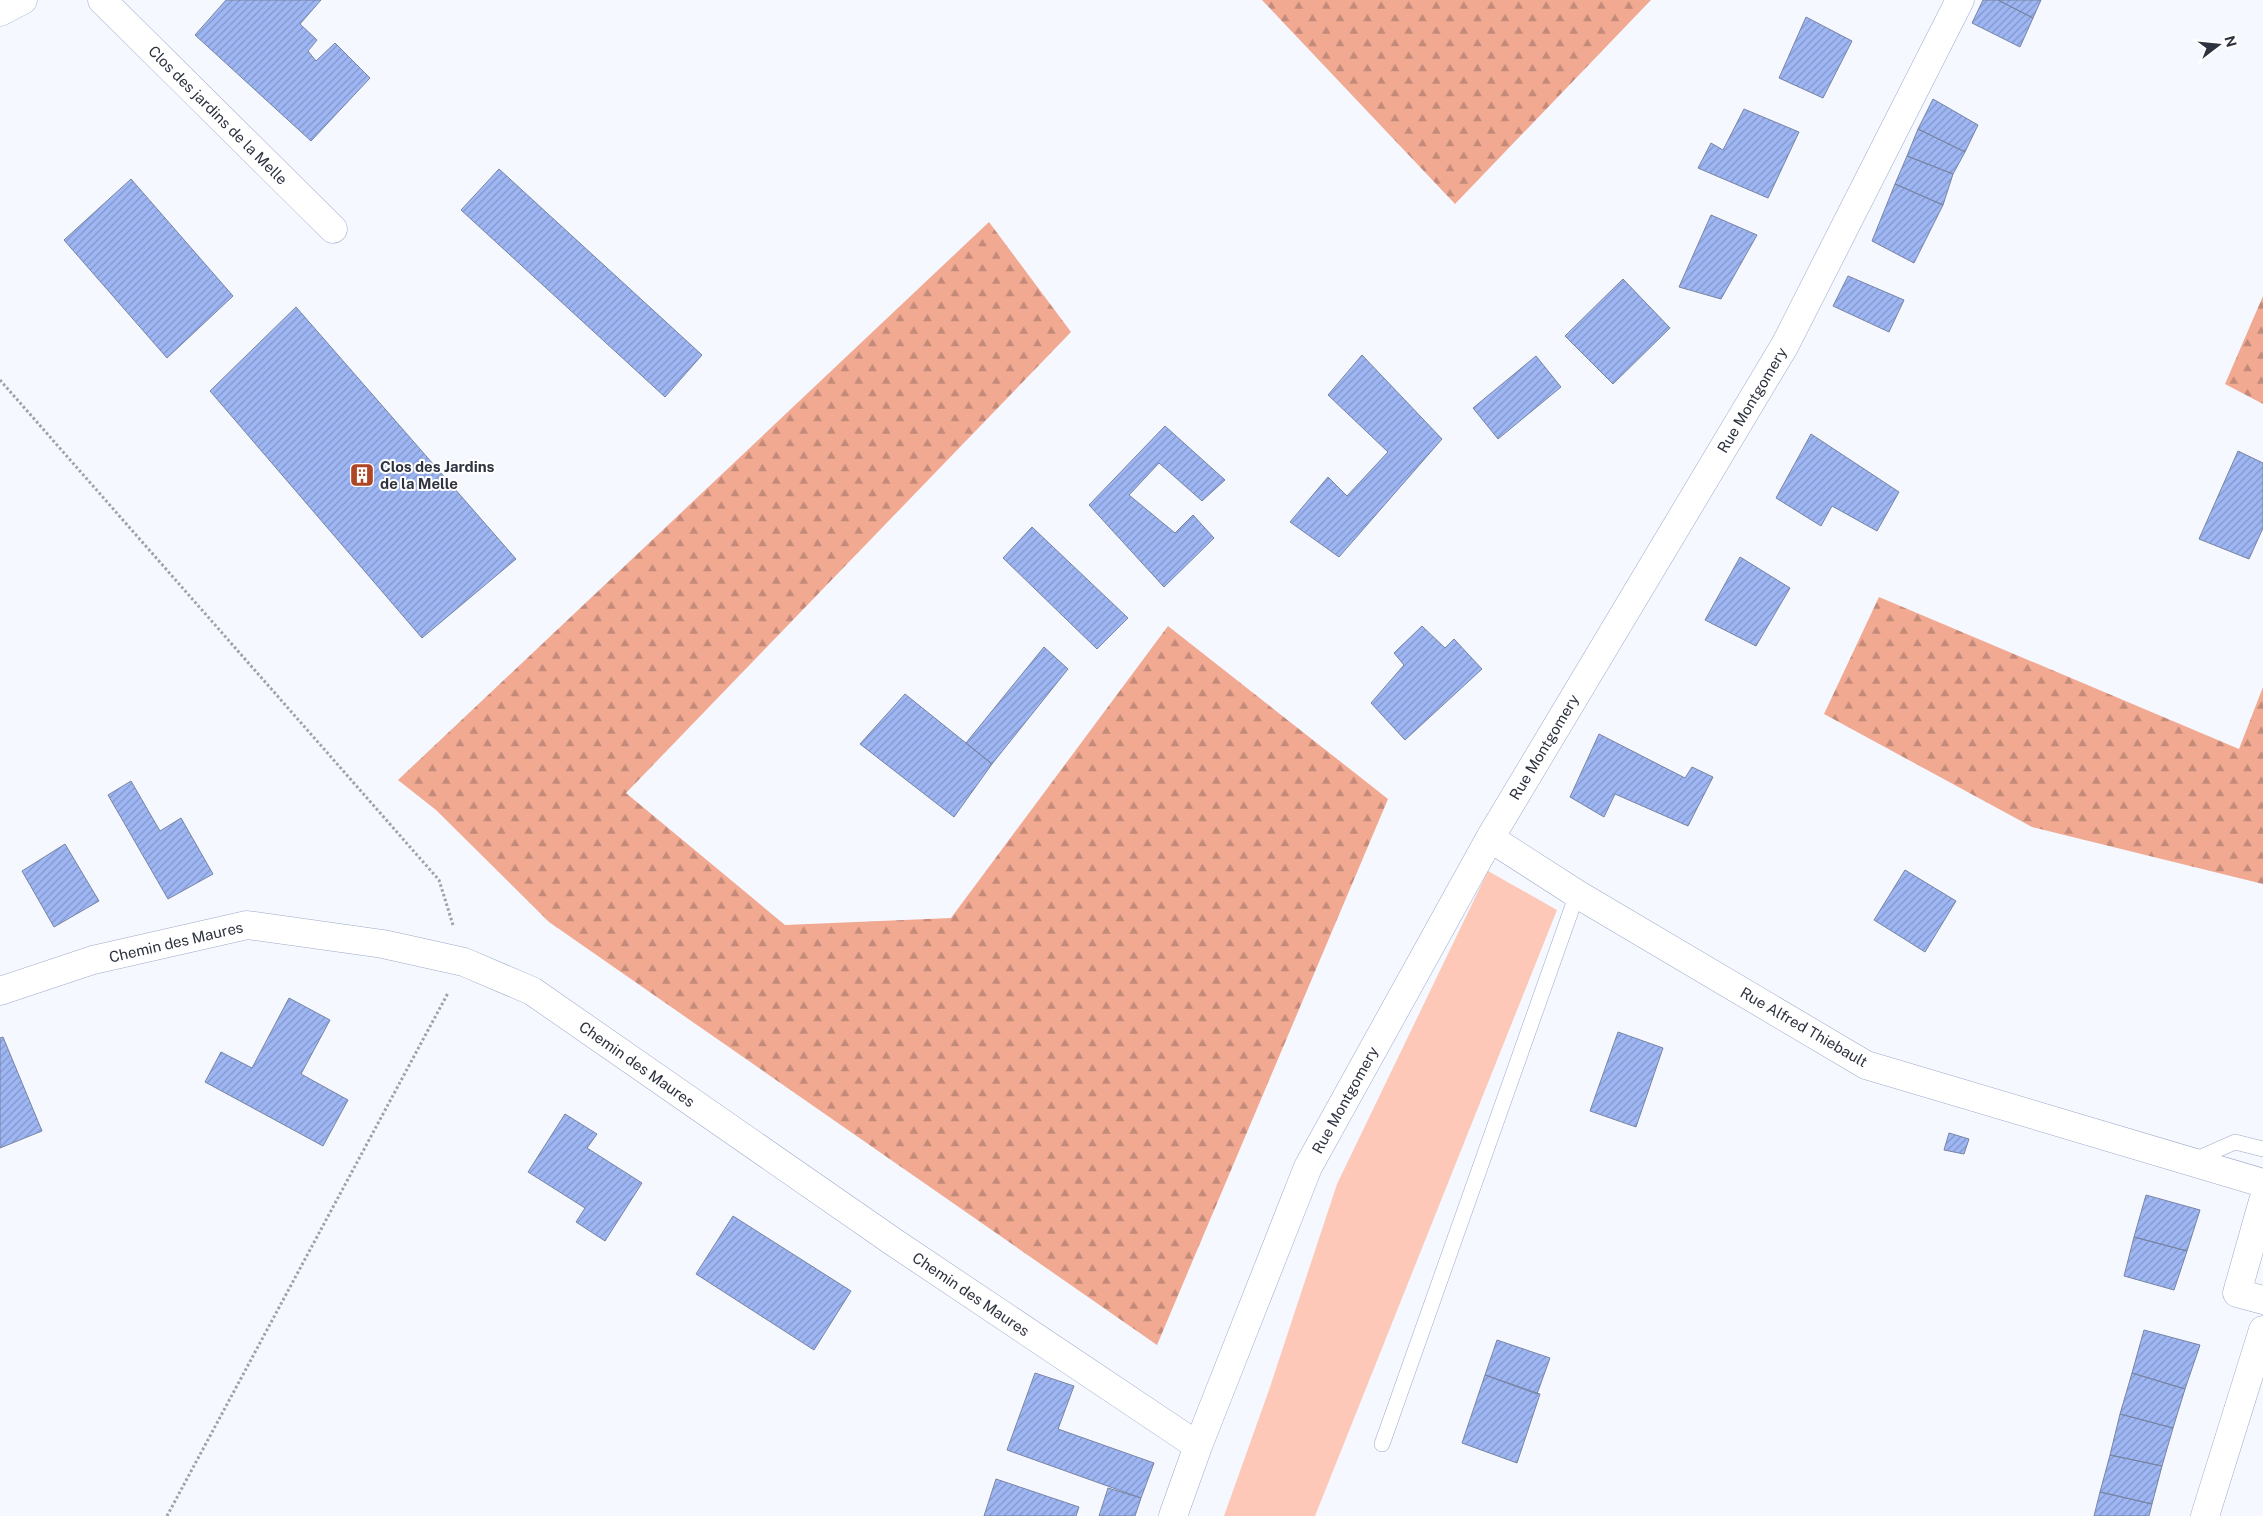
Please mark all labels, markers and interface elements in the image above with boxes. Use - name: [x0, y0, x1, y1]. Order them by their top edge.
- north arrow: [2193, 20, 2243, 70]
- text: N: [2221, 34, 2240, 49]
- street label: Clos des jardins de la Melle: [145, 42, 291, 188]
- street label: Rue Montgomery: [1714, 344, 1790, 456]
- place label: Clos des Jardins de la Melle: [380, 458, 495, 492]
- building icon: Clos des Jardins de la Melle: [349, 462, 375, 488]
- street label: Rue Montgomery: [1506, 691, 1582, 803]
- street label: Chemin des Maures: [107, 918, 245, 966]
- street label: Rue Alfred Thiebault: [1737, 984, 1871, 1070]
- street label: Chemin des Maures: [576, 1018, 698, 1110]
- street label: Rue Montgomery: [1308, 1043, 1382, 1157]
- street label: Chemin des Maures: [909, 1249, 1033, 1339]

